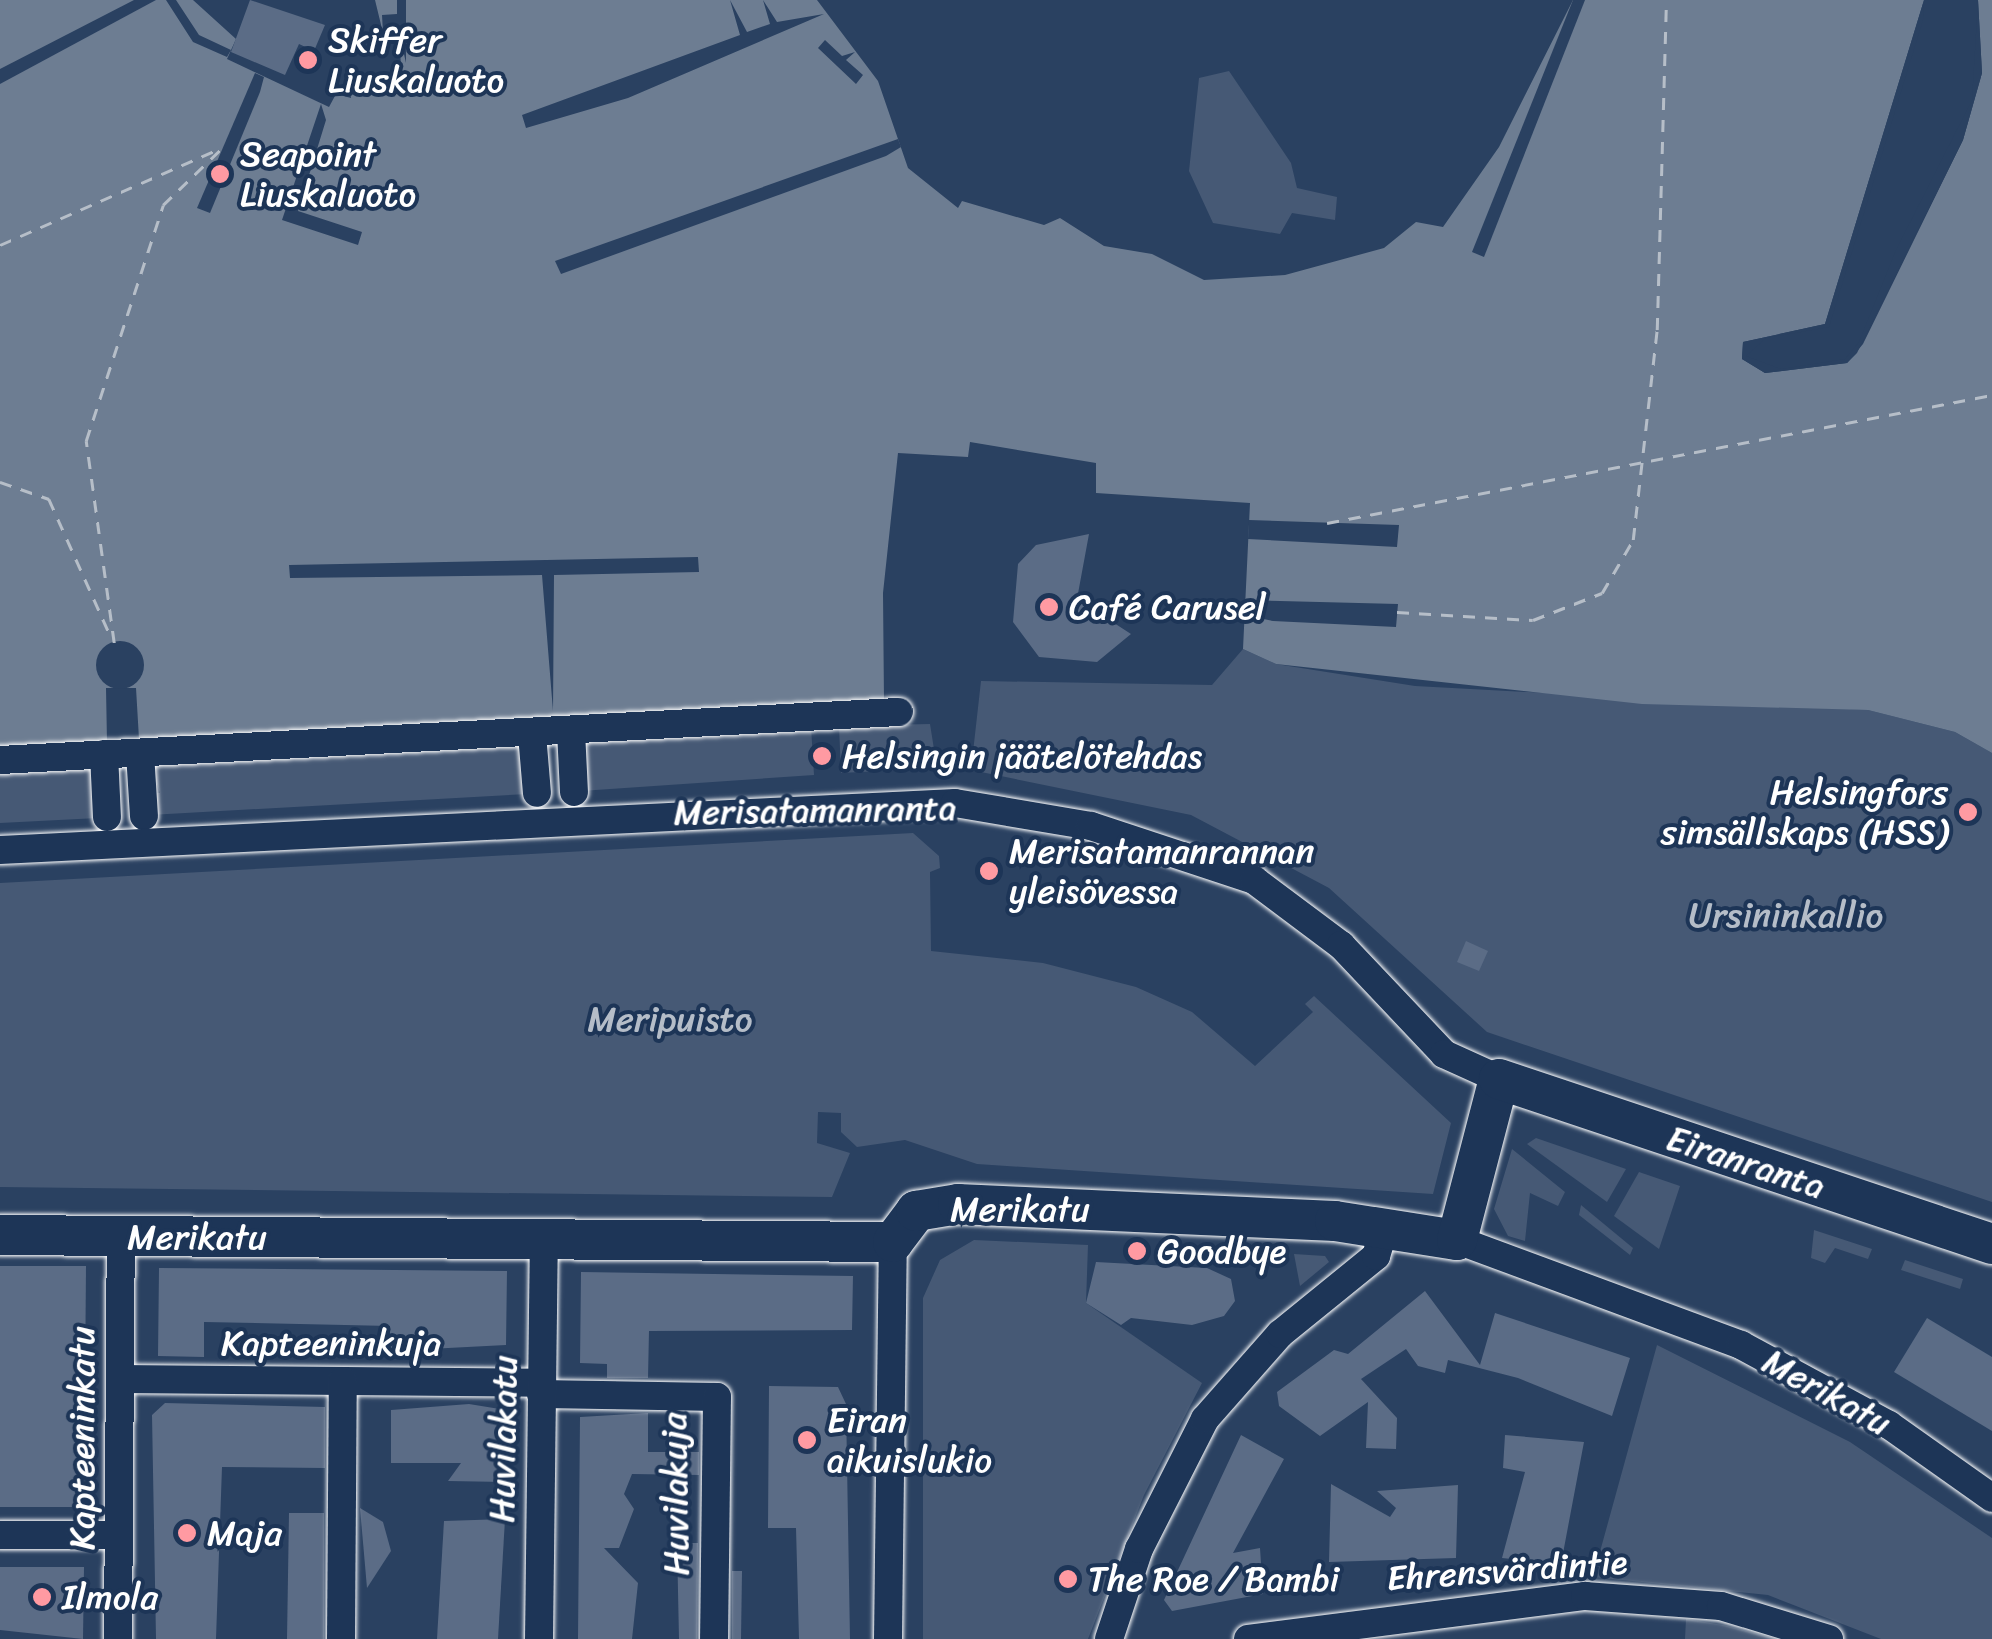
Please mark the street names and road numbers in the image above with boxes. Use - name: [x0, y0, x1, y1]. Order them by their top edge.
- street label: Merisatamanranta: [673, 787, 957, 833]
- street label: Eiranranta: [1662, 1117, 1830, 1207]
- street label: Merikatu: [950, 1188, 1090, 1230]
- street label: Merikatu: [127, 1216, 267, 1258]
- street label: Kapteeninkuja: [221, 1322, 441, 1364]
- street label: Kapteeninkatu: [61, 1326, 103, 1550]
- street label: Merikatu: [1756, 1340, 1898, 1444]
- street label: Huvilakatu: [481, 1355, 525, 1523]
- street label: Huvilakuja: [653, 1412, 697, 1576]
- street label: Ehrensvärdintie: [1385, 1541, 1629, 1599]

